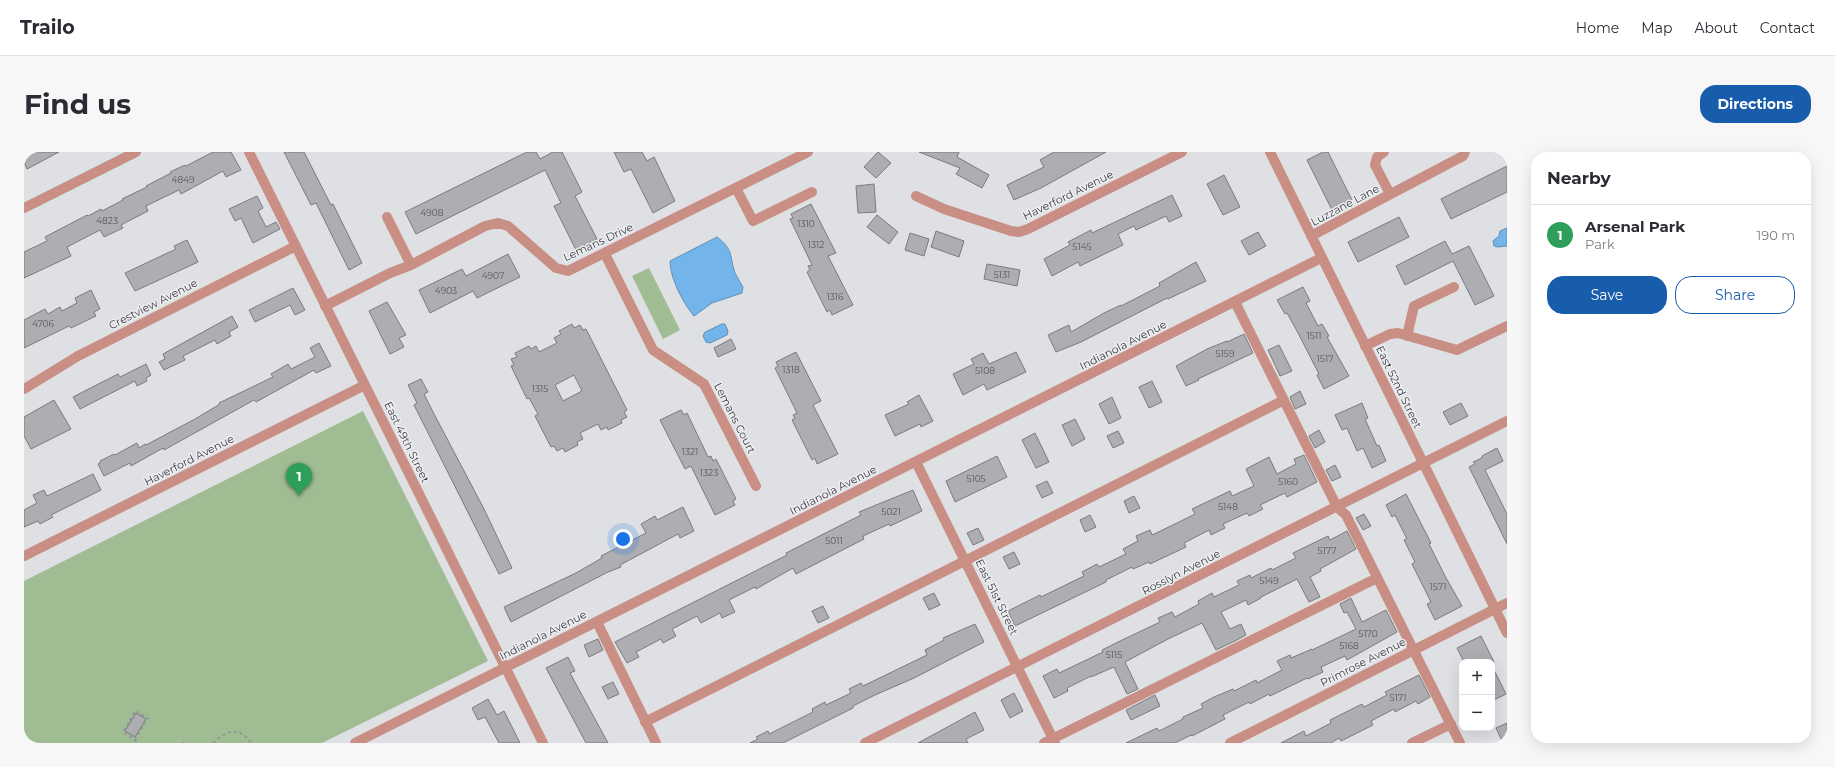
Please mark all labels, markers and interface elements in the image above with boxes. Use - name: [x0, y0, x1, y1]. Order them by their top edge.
- text: Trailo: [20, 16, 75, 39]
- text: Home: [1576, 19, 1619, 37]
- text: Map: [1641, 19, 1672, 37]
- text: About: [1694, 19, 1738, 37]
- text: Contact: [1760, 19, 1815, 37]
- button: Directions: [1700, 85, 1811, 123]
- text: Find us: [24, 87, 131, 121]
- street label: Haverford Avenue: [1021, 167, 1116, 223]
- text: Nearby: [1547, 168, 1611, 188]
- house number: 4849: [171, 174, 195, 185]
- street label: Luzzane Lane: [1308, 181, 1382, 229]
- house number: 4908: [420, 207, 444, 218]
- house number: 4823: [96, 215, 118, 226]
- text: Arsenal Park: [1585, 217, 1685, 236]
- house number: 1310: [797, 218, 815, 229]
- street label: Lemans Drive: [561, 220, 636, 264]
- text: 1: [1557, 227, 1563, 243]
- text: 190 m: [1757, 227, 1795, 243]
- text: Park: [1585, 236, 1615, 252]
- house number: 1312: [808, 239, 824, 250]
- house number: 5145: [1072, 241, 1092, 252]
- house number: 5131: [994, 269, 1010, 280]
- house number: 4907: [482, 270, 504, 281]
- street label: Crestview Avenue: [106, 275, 200, 332]
- button: Save: [1547, 276, 1667, 314]
- button: Share: [1675, 276, 1795, 314]
- house number: 4903: [435, 285, 457, 296]
- house number: 1316: [826, 291, 844, 302]
- street label: Indianola Avenue: [1077, 317, 1169, 373]
- house number: 4706: [32, 318, 55, 329]
- house number: 1511: [1307, 330, 1321, 341]
- street label: East 52nd Street: [1373, 344, 1425, 431]
- house number: 5159: [1216, 348, 1235, 359]
- house number: 1517: [1317, 353, 1333, 364]
- house number: 1318: [782, 364, 800, 375]
- house number: 5108: [975, 365, 995, 376]
- street label: Lemans Court: [711, 380, 759, 456]
- house number: 1315: [532, 383, 548, 394]
- street label: East 49th Street: [381, 399, 433, 485]
- street label: Haverford Avenue: [142, 431, 237, 489]
- house number: 1321: [682, 446, 698, 457]
- street label: Indianola Avenue: [787, 462, 879, 518]
- pin: 1: [286, 463, 312, 496]
- house number: 1323: [700, 467, 718, 478]
- house number: 5105: [966, 473, 986, 484]
- house number: 5160: [1278, 476, 1298, 487]
- house number: 5148: [1218, 501, 1238, 512]
- house number: 5021: [881, 506, 901, 517]
- your location: [613, 529, 633, 549]
- house number: 5011: [825, 535, 843, 546]
- house number: 5177: [1318, 545, 1336, 556]
- street label: Rosslyn Avenue: [1139, 546, 1223, 598]
- street label: East 51st Street: [973, 557, 1022, 638]
- house number: 5149: [1259, 575, 1279, 586]
- house number: 1571: [1430, 581, 1446, 592]
- street label: Indianola Avenue: [497, 607, 589, 663]
- house number: 5170: [1358, 628, 1378, 639]
- street label: Primrose Avenue: [1318, 634, 1408, 690]
- house number: 5168: [1339, 640, 1359, 651]
- house number: 5115: [1106, 649, 1122, 660]
- map controls: [1459, 659, 1495, 731]
- button: +: [1459, 659, 1495, 695]
- house number: 5171: [1390, 692, 1406, 703]
- button: −: [1459, 695, 1495, 731]

